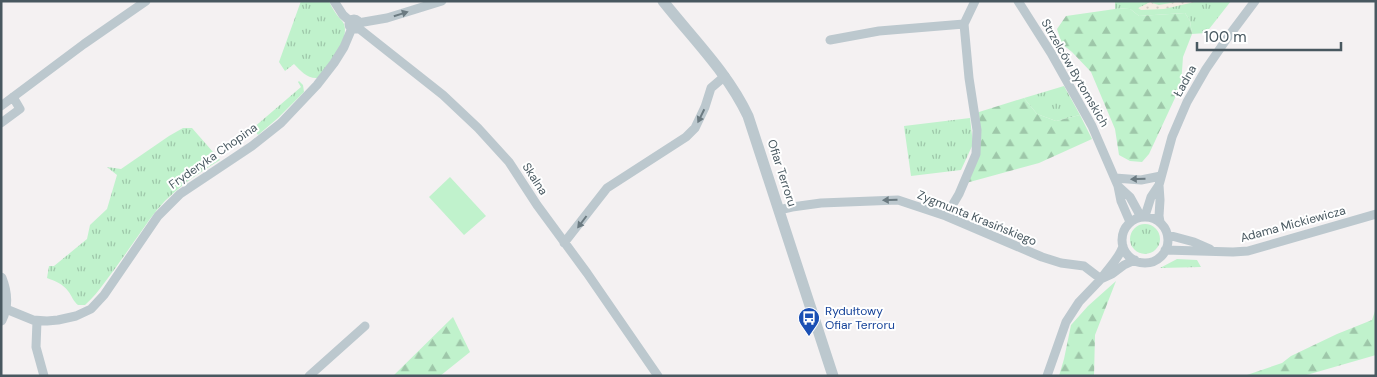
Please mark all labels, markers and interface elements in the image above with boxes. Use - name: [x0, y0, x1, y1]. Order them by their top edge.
- one-way arrow: [393, 9, 408, 17]
- street label: Strzelców Bytomskich: [1038, 16, 1113, 130]
- scale bar: [1197, 20, 1341, 52]
- text: 100 m: [1204, 27, 1247, 47]
- street label: Ładna: [1170, 62, 1200, 100]
- one-way arrow: [696, 109, 704, 123]
- street label: Fryderyka Chopina: [166, 119, 260, 193]
- street label: Ofiar Terroru: [764, 137, 800, 209]
- street label: Skalna: [519, 160, 551, 198]
- one-way arrow: [1130, 176, 1146, 184]
- street label: Zygmunta Krasińskiego: [915, 187, 1039, 249]
- one-way arrow: [882, 196, 898, 204]
- street label: Adama Mickiewicza: [1239, 202, 1347, 246]
- one-way arrow: [576, 215, 587, 228]
- place label: Rydułtowy Ofiar Terroru: [825, 303, 895, 333]
- bus stop icon: Rydułtowy Ofiar Terroru: [797, 306, 821, 337]

